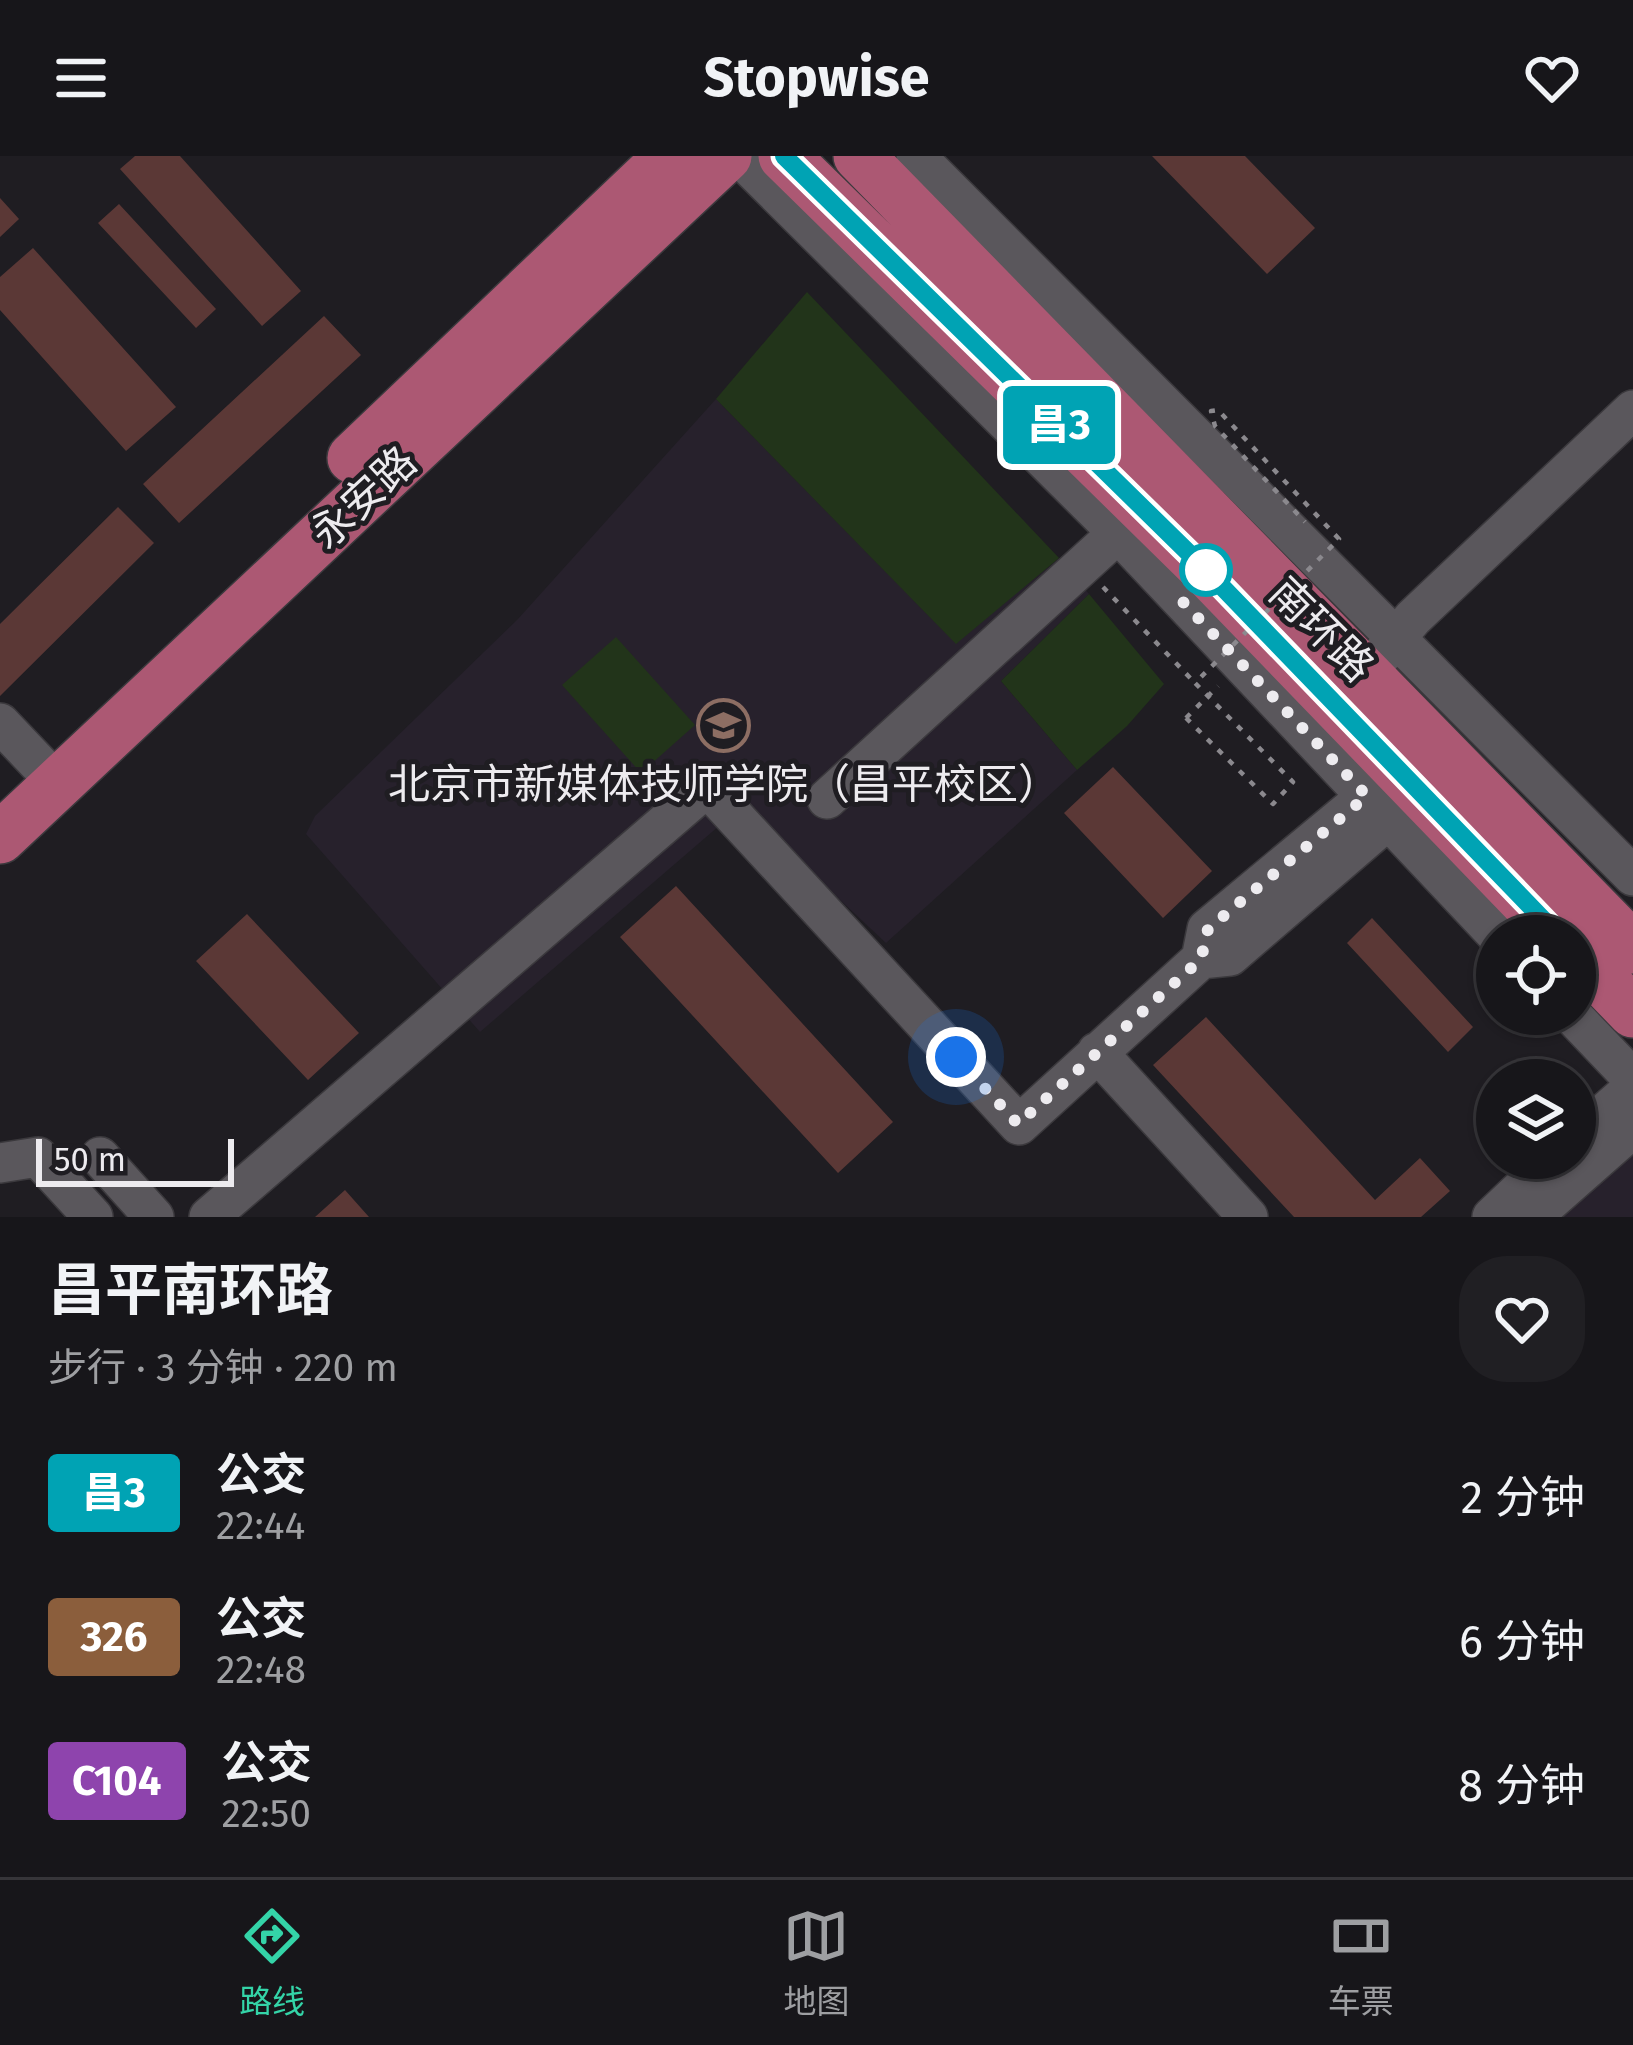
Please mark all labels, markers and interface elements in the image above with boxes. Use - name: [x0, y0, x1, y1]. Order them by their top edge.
- icon: menu: [48, 45, 114, 111]
- icon: heart: [1519, 45, 1585, 111]
- text: Stopwise: [703, 46, 930, 110]
- line badge: 昌3: [1005, 386, 1113, 464]
- text: 昌3: [1027, 400, 1091, 450]
- street label: 永安路: [301, 436, 427, 559]
- unlabelled marker: [1181, 545, 1231, 595]
- street label: 南环路: [1259, 567, 1384, 692]
- school or university icon: 北京市新媒体技师学院（昌平校区）: [696, 697, 752, 753]
- place label: 北京市新媒体技师学院（昌平校区）: [388, 760, 1060, 810]
- map controls: [1476, 915, 1596, 1179]
- button: locate: [1476, 915, 1596, 1035]
- your location: [926, 1027, 986, 1087]
- button: layers: [1476, 1059, 1596, 1179]
- scale bar: [36, 1133, 234, 1186]
- text: 50 m: [54, 1140, 126, 1180]
- button: heart: [1459, 1256, 1585, 1382]
- text: 昌平南环路: [48, 1257, 333, 1325]
- text: 步行 · 3 分钟 · 220 m: [48, 1345, 398, 1391]
- text: 公交: [216, 1448, 306, 1502]
- text: 昌3: [82, 1468, 146, 1518]
- text: 2 分钟: [1461, 1471, 1585, 1525]
- text: 22:44: [216, 1503, 305, 1549]
- text: 公交: [216, 1592, 306, 1646]
- text: 326: [81, 1612, 147, 1662]
- text: 6 分钟: [1459, 1615, 1585, 1669]
- text: 22:48: [216, 1647, 306, 1693]
- text: 公交: [222, 1736, 312, 1790]
- text: C104: [72, 1756, 162, 1806]
- text: 8 分钟: [1458, 1759, 1585, 1813]
- text: 22:50: [222, 1791, 311, 1837]
- tab: 路线: [239, 1903, 305, 2023]
- tab: 地图: [783, 1903, 849, 2023]
- tab: 车票: [1328, 1903, 1394, 2023]

